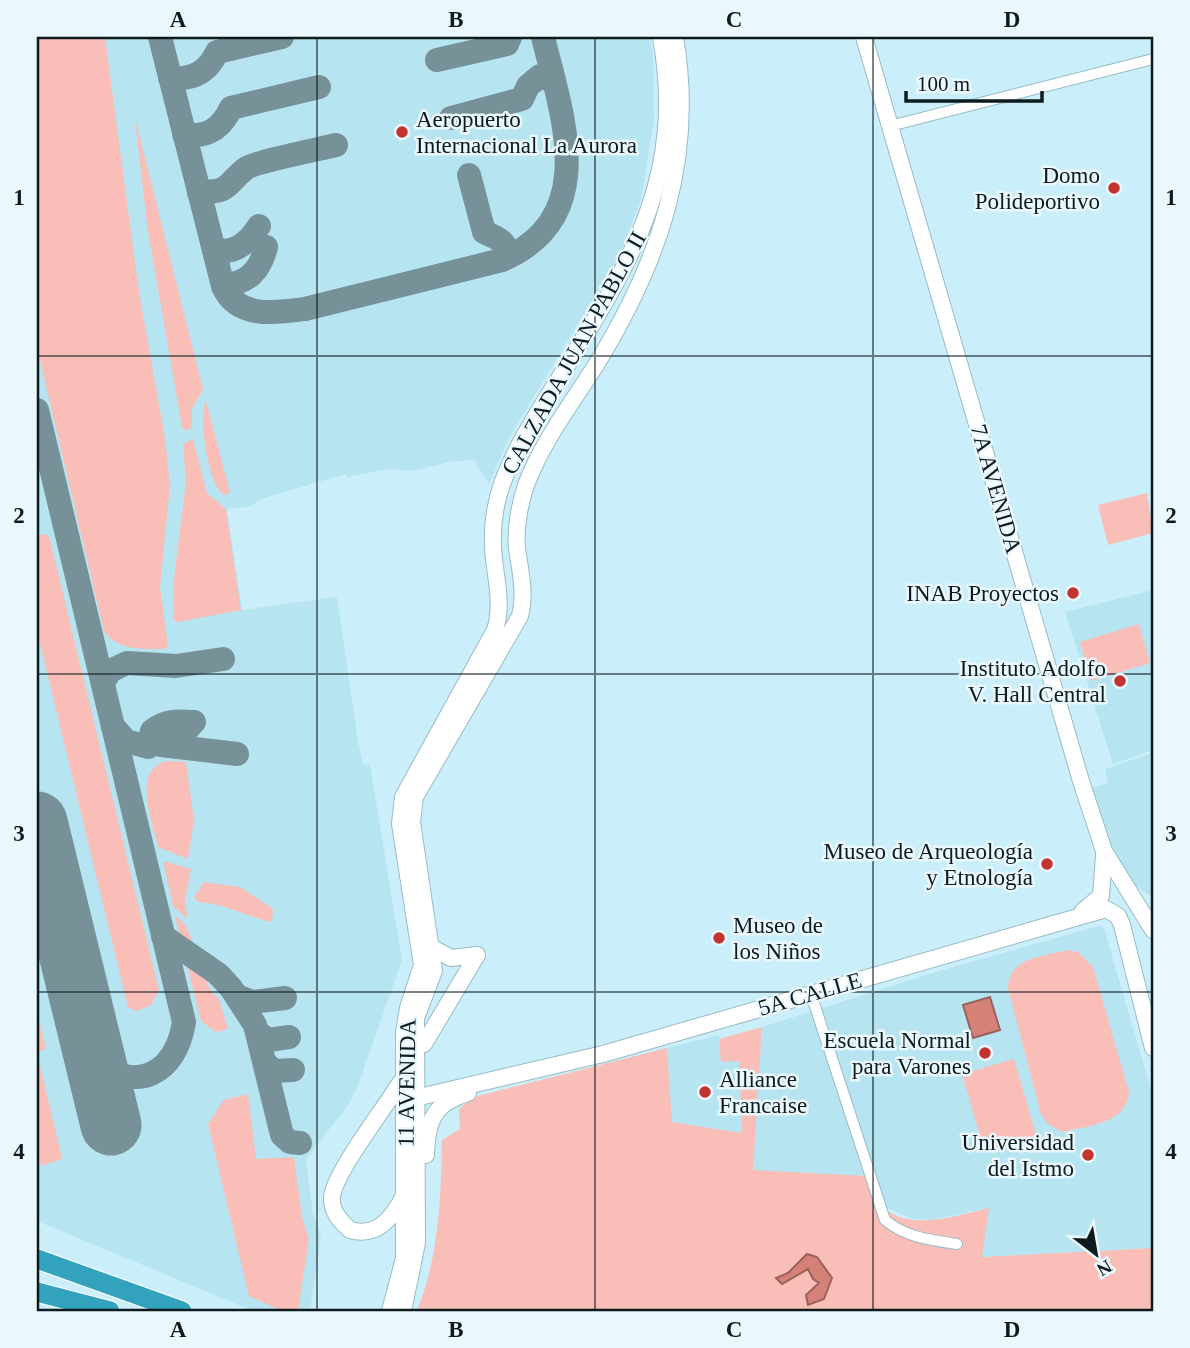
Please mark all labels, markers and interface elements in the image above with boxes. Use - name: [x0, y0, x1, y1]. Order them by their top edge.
- text: A: [170, 7, 187, 32]
- text: B: [448, 7, 464, 32]
- text: C: [726, 7, 742, 32]
- text: D: [1004, 7, 1020, 32]
- scale bar: [906, 60, 1043, 104]
- text: 100 m: [917, 72, 970, 96]
- place label: Aeropuerto Internacional La Aurora: [416, 107, 637, 158]
- marker: Aeropuerto Internacional La Aurora: [394, 124, 410, 140]
- place label: Domo Polideportivo: [975, 163, 1100, 214]
- marker: Domo Polideportivo: [1106, 180, 1122, 196]
- text: 1: [13, 185, 25, 210]
- text: 1: [1165, 185, 1177, 210]
- street label: CALZADA JUAN PABLO II: [497, 227, 651, 479]
- street label: 7A AVENIDA: [966, 422, 1026, 557]
- text: 2: [13, 503, 25, 528]
- text: 2: [1165, 503, 1177, 528]
- place label: INAB Proyectos: [906, 581, 1059, 606]
- marker: INAB Proyectos: [1065, 585, 1081, 601]
- place label: Instituto Adolfo V. Hall Central: [960, 656, 1106, 707]
- marker: Instituto Adolfo V. Hall Central: [1112, 673, 1128, 689]
- text: 3: [13, 821, 25, 846]
- text: 3: [1165, 821, 1177, 846]
- place label: Museo de Arqueología y Etnología: [823, 839, 1033, 890]
- marker: Museo de Arqueología y Etnología: [1039, 856, 1055, 872]
- place label: Museo de los Niños: [733, 913, 823, 964]
- marker: Museo de los Niños: [711, 930, 727, 946]
- street label: 5A CALLE: [755, 967, 865, 1021]
- street label: 11 AVENIDA: [393, 1018, 421, 1147]
- place label: Escuela Normal para Varones: [823, 1028, 971, 1079]
- marker: Escuela Normal para Varones: [977, 1045, 993, 1061]
- place label: Alliance Francaise: [719, 1067, 807, 1118]
- marker: Alliance Francaise: [697, 1084, 713, 1100]
- place label: Universidad del Istmo: [962, 1130, 1074, 1181]
- text: 4: [13, 1139, 25, 1164]
- text: 4: [1165, 1139, 1177, 1164]
- marker: Universidad del Istmo: [1080, 1147, 1096, 1163]
- north arrow: [1060, 1218, 1130, 1288]
- text: N: [1093, 1256, 1116, 1281]
- text: A: [170, 1317, 187, 1342]
- text: B: [448, 1317, 464, 1342]
- text: C: [726, 1317, 742, 1342]
- text: D: [1004, 1317, 1020, 1342]

